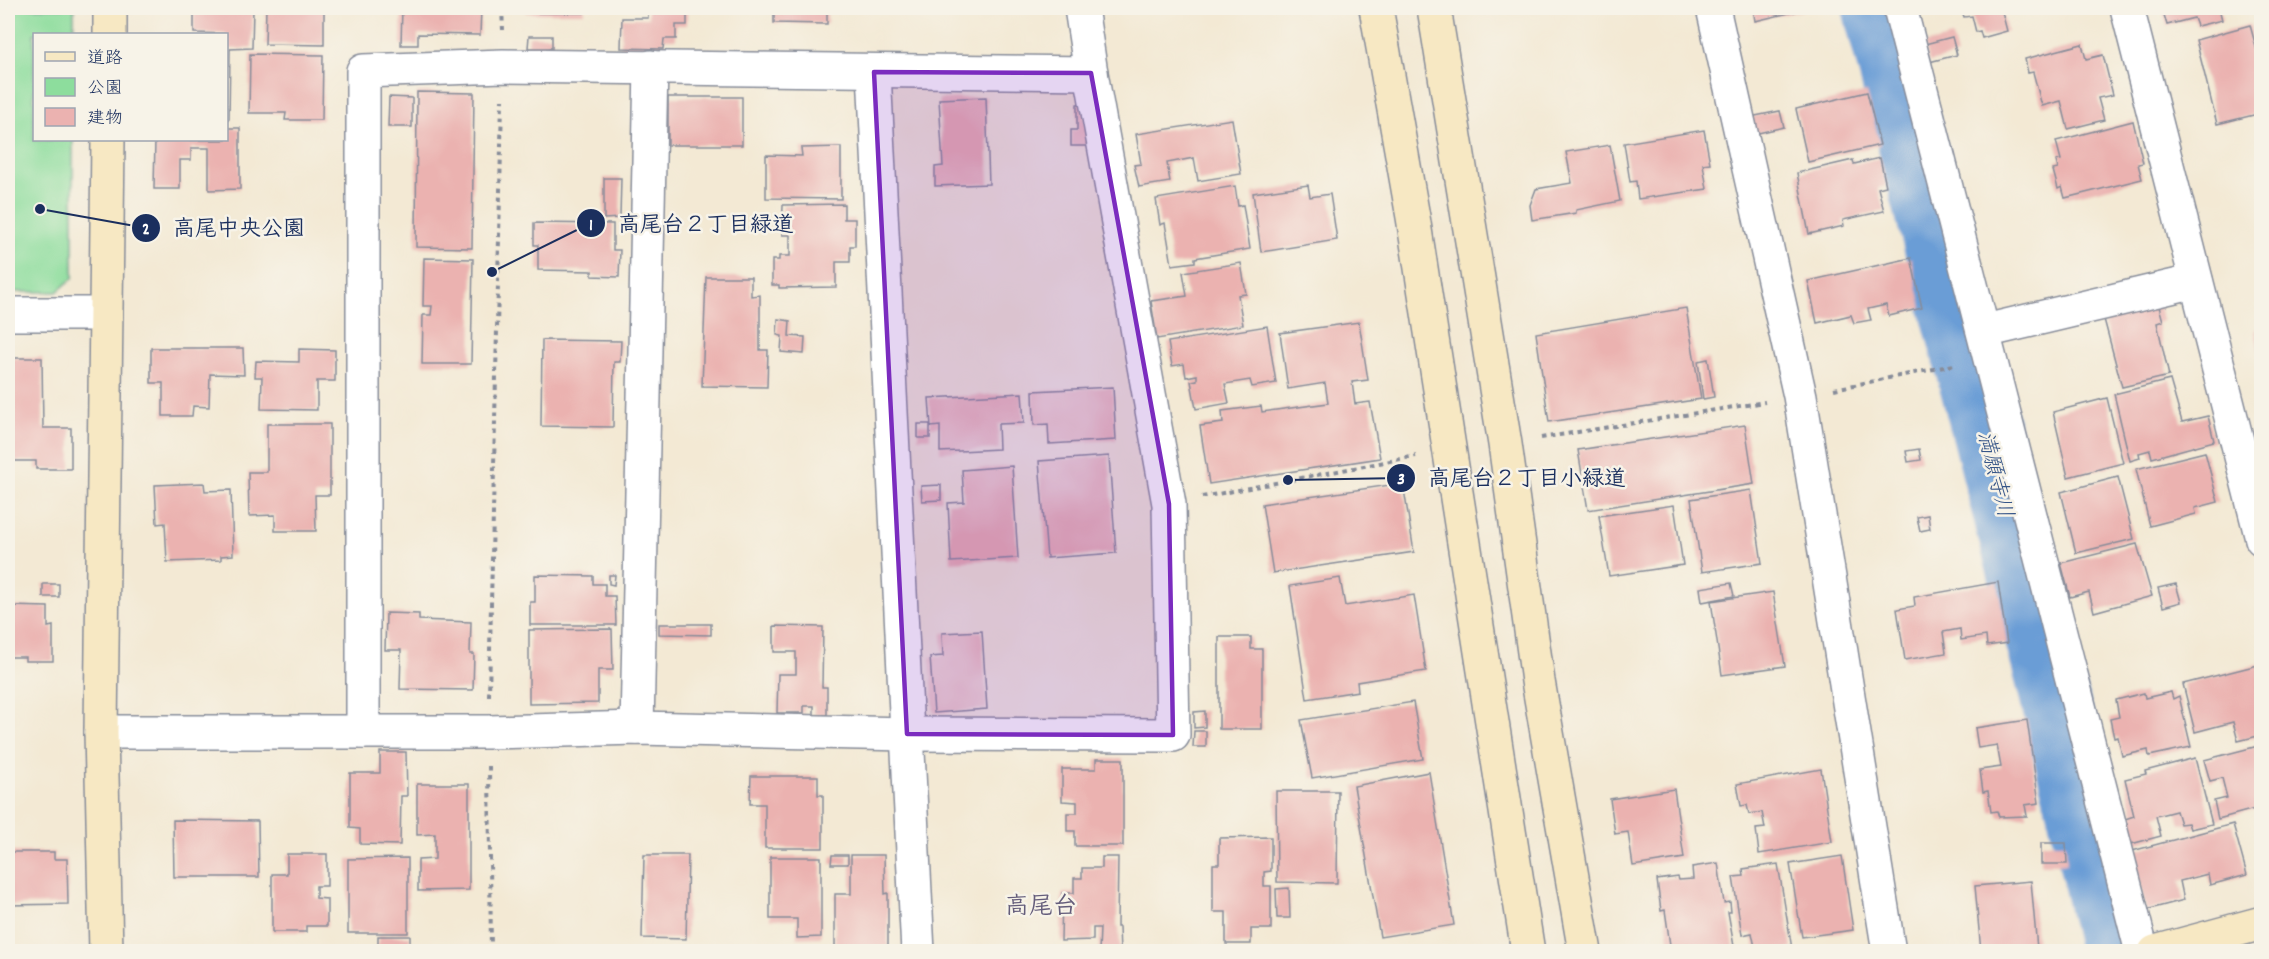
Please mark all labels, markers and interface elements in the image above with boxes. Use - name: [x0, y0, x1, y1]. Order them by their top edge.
- legend: [33, 33, 228, 141]
- text: 道路: [87, 47, 123, 72]
- text: 公園: [87, 77, 123, 102]
- text: 建物: [87, 107, 123, 132]
- callout: 高尾台２丁目緑道: [576, 203, 806, 243]
- callout: 高尾中央公園: [131, 208, 317, 248]
- text: 高尾台２丁目緑道: [618, 211, 794, 242]
- text: 1: [589, 214, 593, 239]
- text: 高尾中央公園: [173, 215, 305, 246]
- text: 2: [142, 218, 150, 243]
- water label: 満願寺川: [1968, 428, 2019, 521]
- callout: 高尾台２丁目小緑道: [1386, 458, 1638, 498]
- text: 高尾台２丁目小緑道: [1428, 465, 1626, 496]
- text: 3: [1397, 468, 1405, 493]
- district label: 高尾台: [1005, 891, 1077, 925]

